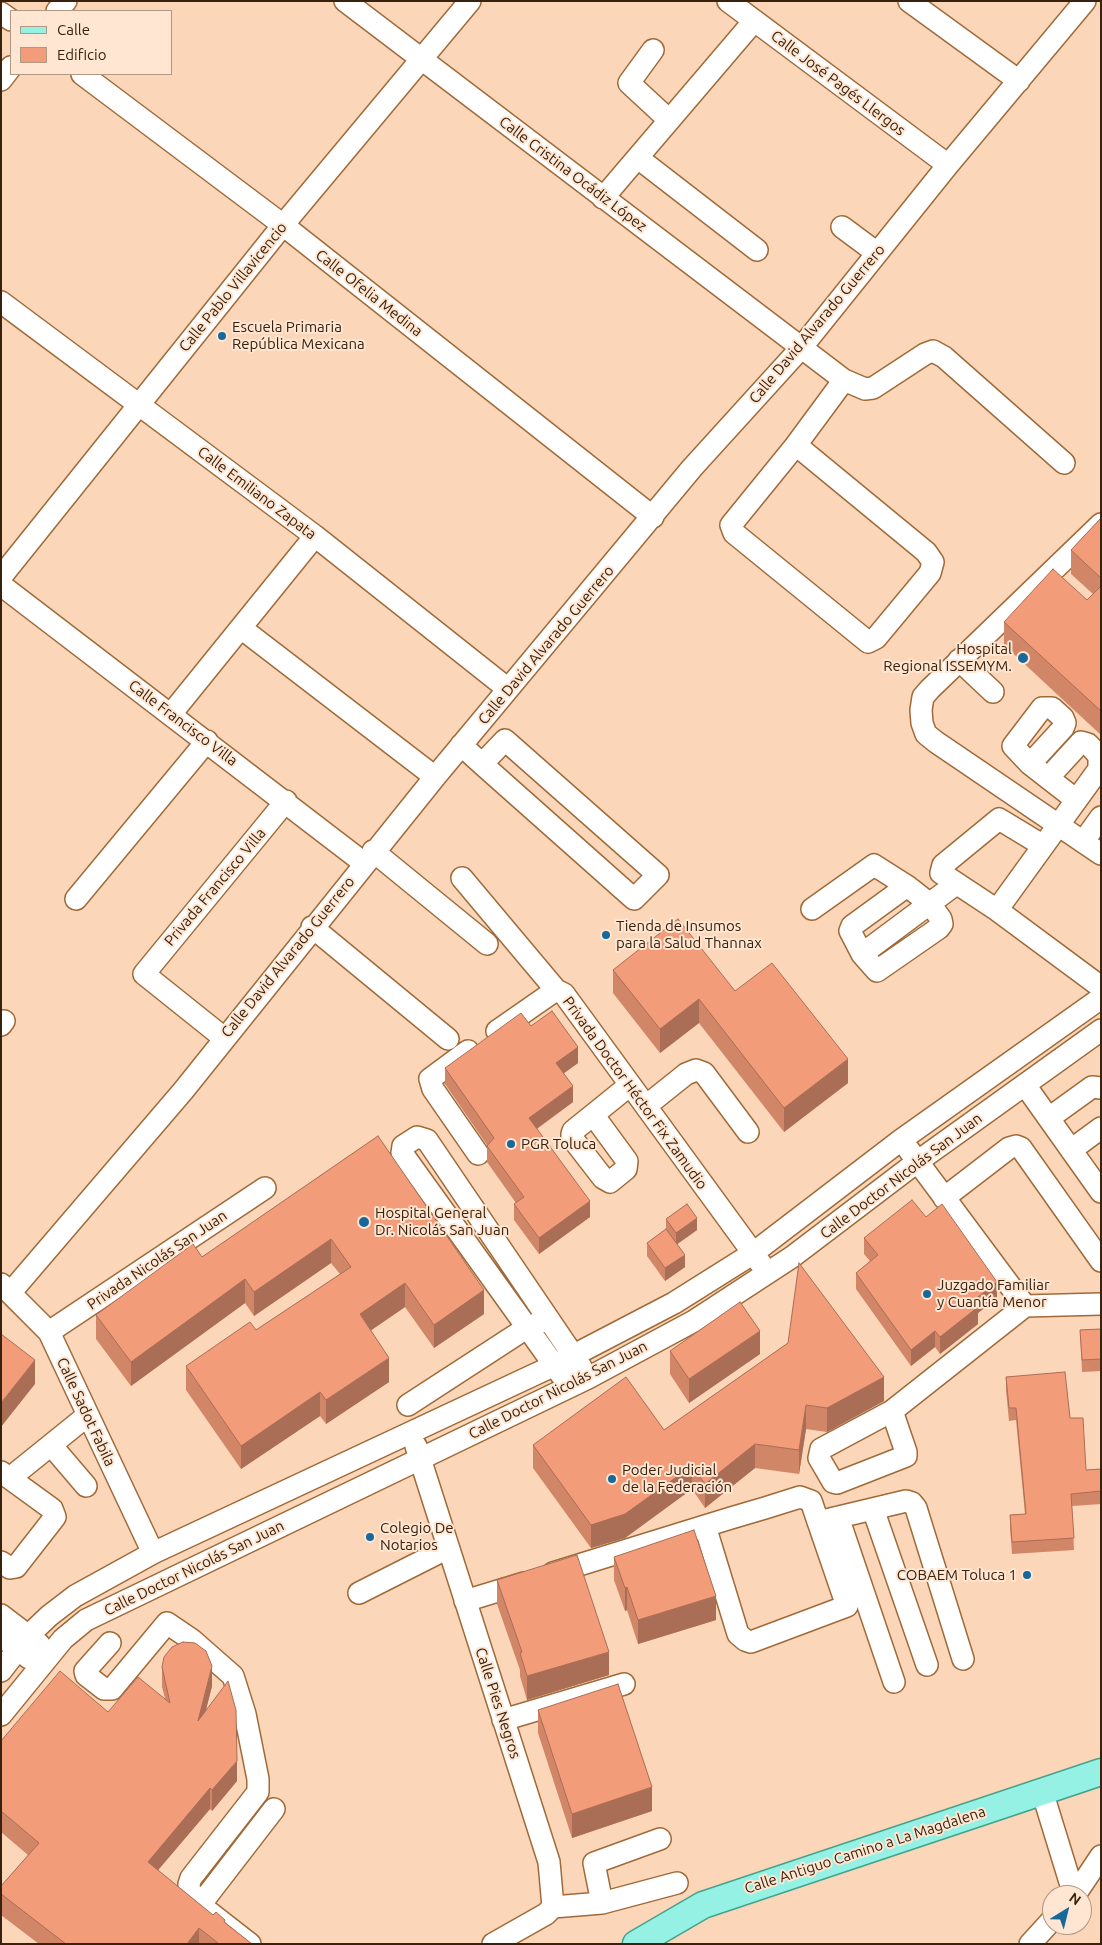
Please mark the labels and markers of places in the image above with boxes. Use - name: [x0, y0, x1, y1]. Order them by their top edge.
- place label: Escuela Primaria República Mexicana: [232, 318, 365, 353]
- marker: Escuela Primaria República Mexicana: [216, 330, 228, 342]
- place label: Hospital Regional ISSEMYM.: [883, 640, 1012, 675]
- marker: Hospital Regional ISSEMYM.: [1016, 651, 1030, 665]
- place label: Tienda de Insumos para la Salud Thannax: [616, 917, 762, 952]
- marker: Tienda de Insumos para la Salud Thannax: [600, 929, 612, 941]
- place label: PGR Toluca: [521, 1135, 596, 1153]
- marker: PGR Toluca: [505, 1138, 517, 1150]
- place label: Hospital General Dr. Nicolás San Juan: [375, 1204, 509, 1239]
- marker: Hospital General Dr. Nicolás San Juan: [357, 1215, 371, 1229]
- place label: Juzgado Familiar y Cuantía Menor: [937, 1276, 1050, 1311]
- marker: Juzgado Familiar y Cuantía Menor: [921, 1288, 933, 1300]
- place label: Poder Judicial de la Federación: [622, 1461, 732, 1496]
- marker: Poder Judicial de la Federación: [606, 1473, 618, 1485]
- place label: Colegio De Notarios: [380, 1519, 454, 1554]
- marker: Colegio De Notarios: [364, 1531, 376, 1543]
- place label: COBAEM Toluca 1: [897, 1566, 1017, 1584]
- marker: COBAEM Toluca 1: [1021, 1569, 1033, 1581]

